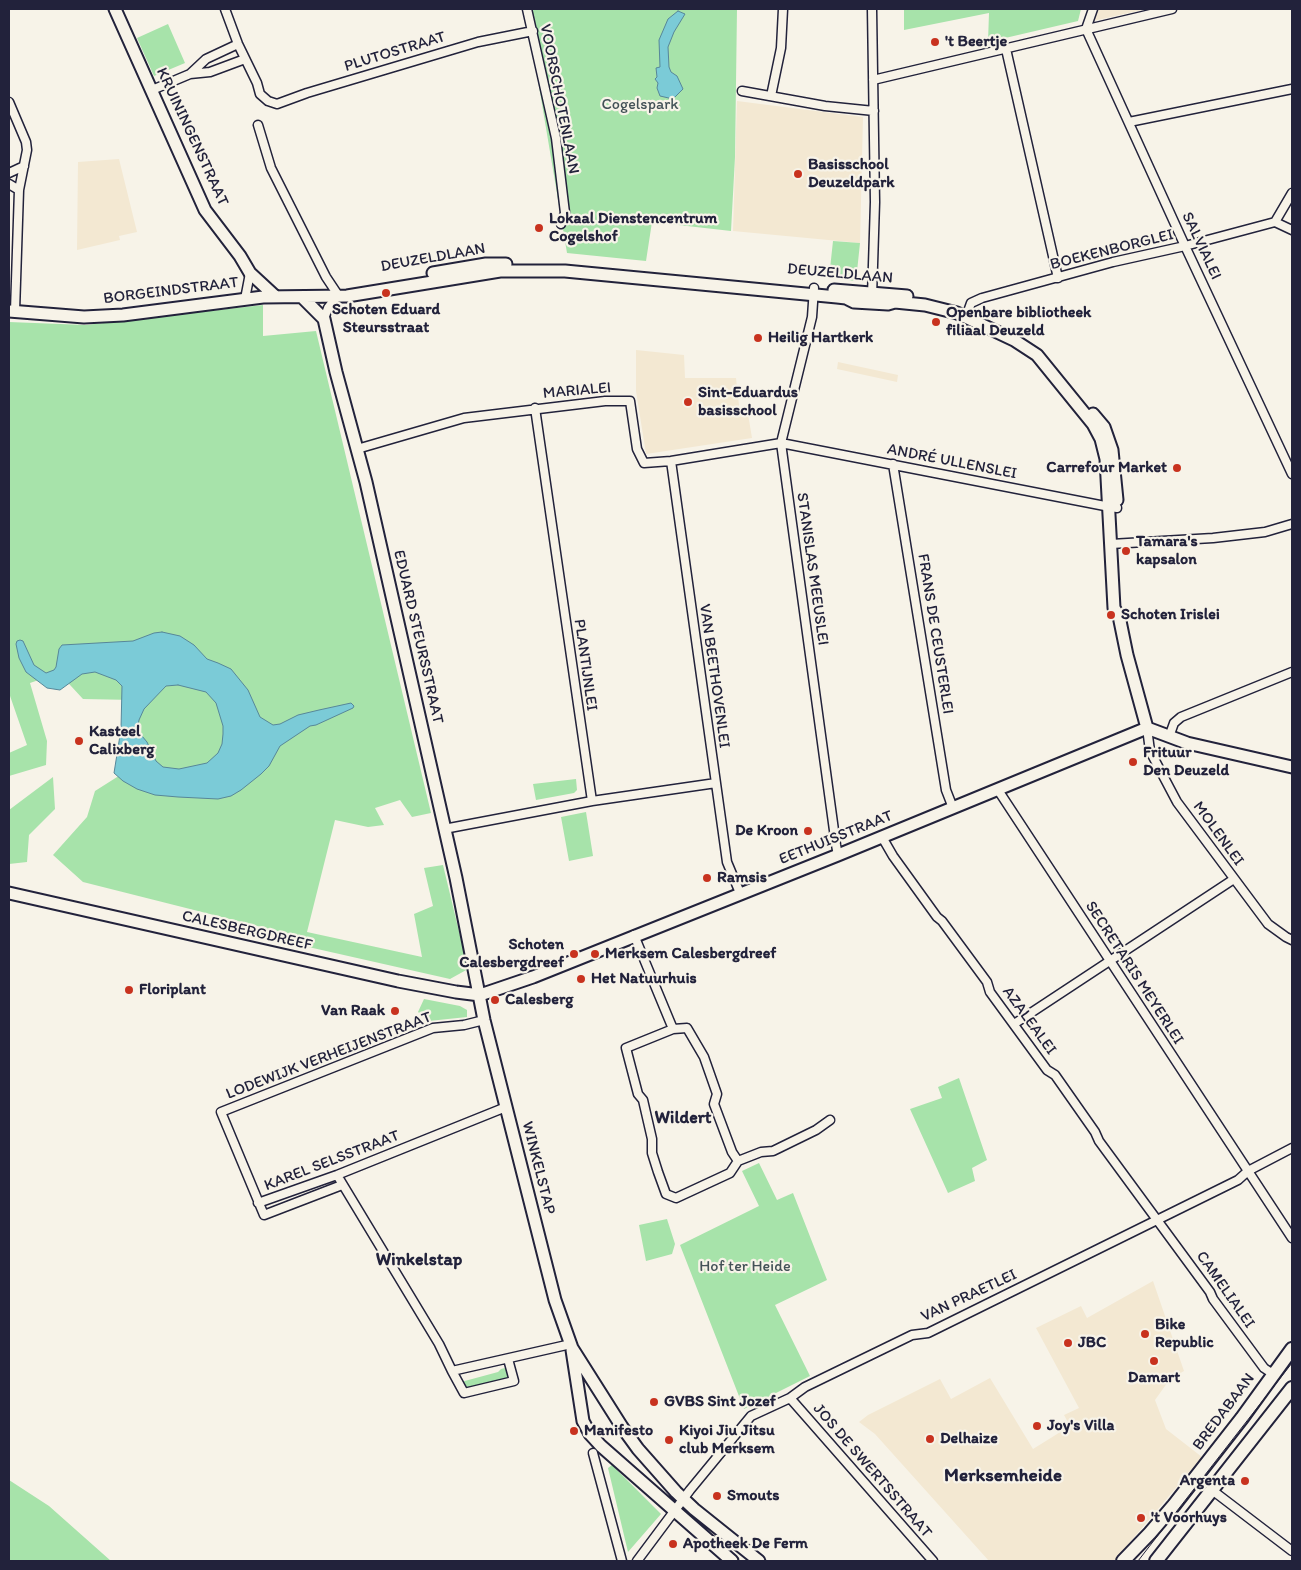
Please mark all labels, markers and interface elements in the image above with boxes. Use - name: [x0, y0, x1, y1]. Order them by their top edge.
- street label: VOORSCHOTENLAAN: [535, 22, 583, 176]
- street label: PLUTOSTRAAT: [342, 28, 448, 76]
- place label: 't Beertje: [945, 32, 1007, 52]
- marker: 't Beertje: [929, 36, 941, 48]
- street label: KRUININGENSTRAAT: [152, 65, 232, 209]
- park label: Cogelspark: [601, 95, 679, 115]
- place label: Basisschool Deuzeldpark: [808, 155, 894, 193]
- marker: Basisschool Deuzeldpark: [792, 168, 804, 180]
- place label: Lokaal Dienstencentrum Cogelshof: [549, 209, 717, 247]
- street label: SALVIALEI: [1177, 209, 1225, 283]
- marker: Lokaal Dienstencentrum Cogelshof: [533, 222, 545, 234]
- street label: BOEKENBORGLEI: [1048, 225, 1176, 275]
- street label: DEUZELDLAAN: [379, 239, 487, 277]
- street label: DEUZELDLAAN: [786, 260, 894, 288]
- street label: BORGEINDSTRAAT: [102, 273, 240, 309]
- marker: Schoten Eduard Steursstraat: [380, 287, 392, 299]
- place label: Schoten Eduard Steursstraat: [332, 300, 440, 338]
- place label: Openbare bibliotheek filiaal Deuzeld: [946, 303, 1091, 341]
- marker: Openbare bibliotheek filiaal Deuzeld: [930, 316, 942, 328]
- place label: Heilig Hartkerk: [768, 328, 873, 348]
- marker: Heilig Hartkerk: [752, 332, 764, 344]
- street label: MARIALEI: [542, 378, 612, 404]
- place label: Sint-Eduardus basisschool: [698, 383, 798, 421]
- marker: Sint-Eduardus basisschool: [682, 396, 694, 408]
- street label: ANDRÉ ULLENSLEI: [885, 440, 1019, 484]
- place label: Carrefour Market: [1046, 458, 1167, 478]
- marker: Carrefour Market: [1171, 462, 1183, 474]
- street label: STANISLAS MEEUSLEI: [792, 491, 832, 647]
- place label: Tamara's kapsalon: [1136, 532, 1198, 570]
- marker: Tamara's kapsalon: [1120, 545, 1132, 557]
- street label: EDUARD STEURSSTRAAT: [389, 548, 447, 726]
- street label: FRANS DE CEUSTERLEI: [913, 552, 957, 716]
- street label: VAN BEETHOVENLEI: [694, 603, 734, 749]
- place label: Schoten Irislei: [1121, 605, 1220, 625]
- marker: Schoten Irislei: [1105, 609, 1117, 621]
- street label: PLANTIJNLEI: [569, 618, 601, 712]
- place label: Kasteel Calixberg: [89, 722, 154, 760]
- marker: Kasteel Calixberg: [73, 735, 85, 747]
- place label: Frituur Den Deuzeld: [1143, 743, 1229, 781]
- marker: Frituur Den Deuzeld: [1127, 756, 1139, 768]
- street label: MOLENLEI: [1188, 798, 1248, 870]
- street label: EETHUISSTRAAT: [776, 806, 896, 870]
- place label: De Kroon: [735, 821, 798, 841]
- marker: De Kroon: [802, 825, 814, 837]
- place label: Ramsis: [717, 868, 767, 888]
- marker: Ramsis: [701, 872, 713, 884]
- street label: SECRETARIS MEYERLEI: [1081, 898, 1187, 1048]
- street label: CALESBERGDREEF: [180, 907, 314, 955]
- place label: Schoten Calesbergdreef: [459, 935, 564, 973]
- place label: Merksem Calesbergdreef: [605, 944, 776, 964]
- marker: Schoten Calesbergdreef: [568, 948, 580, 960]
- marker: Merksem Calesbergdreef: [589, 948, 601, 960]
- place label: Het Natuurhuis: [591, 969, 697, 989]
- marker: Het Natuurhuis: [575, 973, 587, 985]
- place label: Floriplant: [139, 980, 206, 1000]
- street label: AZALEALEI: [998, 983, 1060, 1059]
- marker: Floriplant: [123, 984, 135, 996]
- place label: Calesberg: [505, 990, 573, 1010]
- marker: Calesberg: [489, 994, 501, 1006]
- place label: Van Raak: [321, 1001, 385, 1021]
- marker: Van Raak: [389, 1005, 401, 1017]
- street label: LODEWIJK VERHEIJENSTRAAT: [224, 1008, 434, 1104]
- district label: Wildert: [654, 1107, 712, 1129]
- street label: WINKELSTAP: [517, 1120, 559, 1216]
- street label: KAREL SELSSTRAAT: [262, 1126, 402, 1196]
- street label: CAMELIALEI: [1191, 1248, 1259, 1332]
- district label: Winkelstap: [376, 1249, 462, 1271]
- park label: Hof ter Heide: [699, 1257, 791, 1277]
- street label: VAN PRAETLEI: [918, 1265, 1020, 1327]
- place label: Bike Republic: [1155, 1315, 1214, 1353]
- marker: Bike Republic: [1139, 1328, 1151, 1340]
- place label: JBC: [1078, 1333, 1106, 1353]
- marker: JBC: [1062, 1337, 1074, 1349]
- marker: Damart: [1148, 1355, 1160, 1367]
- place label: Damart: [1128, 1368, 1180, 1388]
- street label: BREDABAAN: [1189, 1370, 1259, 1454]
- place label: GVBS Sint Jozef: [664, 1392, 776, 1412]
- marker: GVBS Sint Jozef: [648, 1396, 660, 1408]
- street label: JOS DE SWERTSSTRAAT: [808, 1400, 936, 1542]
- place label: Joy's Villa: [1047, 1416, 1114, 1436]
- marker: Joy's Villa: [1031, 1420, 1043, 1432]
- place label: Manifesto: [584, 1421, 653, 1441]
- place label: Kiyoi Jiu Jitsu club Merksem: [679, 1421, 775, 1459]
- marker: Manifesto: [568, 1425, 580, 1437]
- place label: Delhaize: [940, 1429, 998, 1449]
- marker: Delhaize: [924, 1433, 936, 1445]
- marker: Kiyoi Jiu Jitsu club Merksem: [663, 1434, 675, 1446]
- district label: Merksemheide: [944, 1465, 1062, 1487]
- place label: Argenta: [1180, 1471, 1235, 1491]
- marker: Argenta: [1239, 1475, 1251, 1487]
- place label: Smouts: [727, 1486, 779, 1506]
- marker: Smouts: [711, 1490, 723, 1502]
- place label: 't Voorhuys: [1151, 1508, 1227, 1528]
- marker: 't Voorhuys: [1135, 1512, 1147, 1524]
- place label: Apotheek De Ferm: [683, 1534, 808, 1554]
- marker: Apotheek De Ferm: [667, 1538, 679, 1550]

